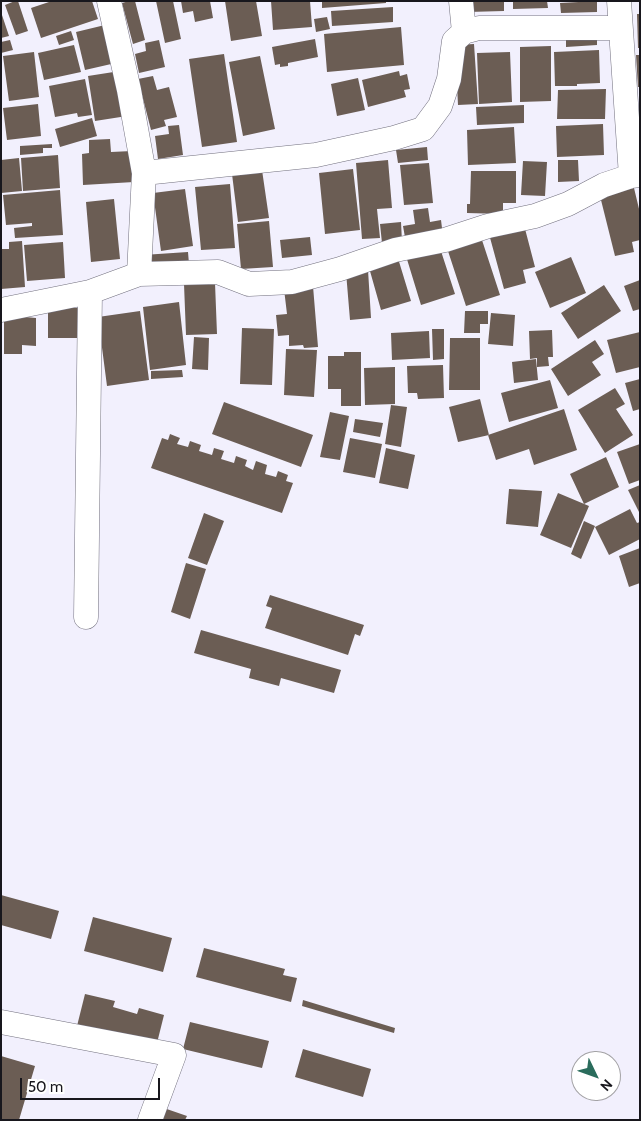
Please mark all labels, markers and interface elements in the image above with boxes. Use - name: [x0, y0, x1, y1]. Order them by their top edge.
- north arrow: [571, 1051, 621, 1101]
- scale bar: [22, 1068, 162, 1100]
- text: N: [596, 1076, 616, 1095]
- text: 50 m: [28, 1078, 63, 1096]

